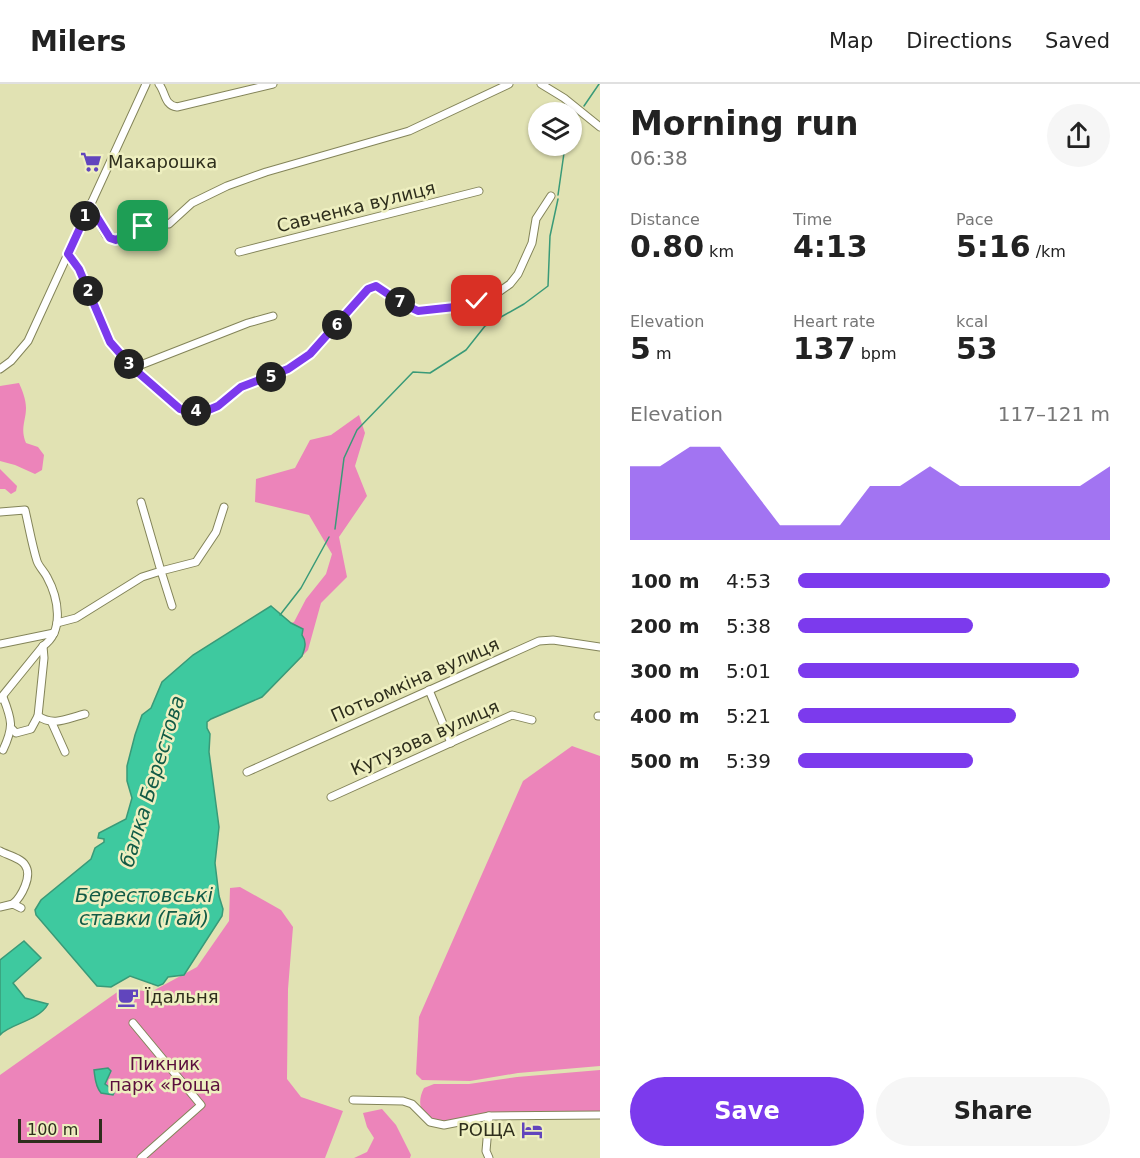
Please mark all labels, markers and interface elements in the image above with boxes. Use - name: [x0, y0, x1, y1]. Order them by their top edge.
- text: Milers: [30, 25, 127, 58]
- text: Map: [829, 29, 873, 53]
- text: Directions: [906, 29, 1012, 53]
- text: Saved: [1045, 29, 1110, 53]
- map controls: [528, 102, 582, 156]
- button: layers: [528, 102, 582, 156]
- text: Morning run: [630, 104, 858, 143]
- button: share: [1047, 104, 1110, 167]
- text: 06:38: [630, 146, 688, 170]
- supermarket icon: Макарошка: [79, 150, 103, 174]
- place label: Макарошка: [108, 151, 217, 172]
- street label: Савченка вулиця: [274, 177, 437, 236]
- pin: [117, 200, 168, 251]
- pin: 1: [70, 201, 100, 231]
- text: 1: [79, 206, 91, 225]
- icon: arrive: [126, 209, 159, 242]
- text: Distance: [630, 210, 700, 229]
- text: Time: [793, 210, 832, 229]
- text: Pace: [956, 210, 993, 229]
- text: 0.80: [630, 229, 704, 264]
- text: 4:13: [793, 229, 868, 264]
- text: 5:16: [956, 229, 1031, 264]
- text: km: [704, 242, 734, 261]
- text: /km: [1031, 242, 1066, 261]
- pin: [451, 275, 502, 326]
- pin: 2: [73, 276, 103, 306]
- text: 2: [82, 281, 94, 300]
- icon: check: [460, 284, 493, 317]
- pin: 7: [385, 287, 415, 317]
- text: 7: [394, 292, 406, 311]
- pin: 6: [322, 310, 352, 340]
- text: Elevation: [630, 312, 704, 331]
- text: Heart rate: [793, 312, 875, 331]
- text: kcal: [956, 312, 988, 331]
- text: 6: [331, 315, 343, 334]
- text: 5: [630, 331, 651, 366]
- text: 137: [793, 331, 856, 366]
- text: 53: [956, 331, 998, 366]
- text: m: [651, 344, 672, 363]
- text: bpm: [856, 344, 897, 363]
- pin: 3: [114, 349, 144, 379]
- text: 3: [123, 354, 135, 373]
- pin: 5: [256, 362, 286, 392]
- text: 5: [265, 367, 277, 386]
- pin: 4: [181, 396, 211, 426]
- text: 4: [190, 401, 202, 420]
- text: Elevation: [630, 402, 723, 426]
- text: 117–121 m: [998, 402, 1110, 426]
- text: 100 m: [630, 569, 700, 593]
- text: 4:53: [726, 569, 771, 593]
- text: 200 m: [630, 614, 700, 638]
- text: 5:38: [726, 614, 771, 638]
- street label: Потьомкіна вулиця: [327, 633, 502, 726]
- text: 300 m: [630, 659, 700, 683]
- text: 5:01: [726, 659, 771, 683]
- water label: балка Берестова: [114, 692, 190, 870]
- street label: Кутузова вулиця: [347, 695, 502, 780]
- text: 400 m: [630, 704, 700, 728]
- text: 5:21: [726, 704, 771, 728]
- text: 500 m: [630, 749, 700, 773]
- text: 5:39: [726, 749, 771, 773]
- water label: Берестовські ставки (Гай): [75, 883, 213, 930]
- cafe icon: Їдальня: [116, 985, 140, 1009]
- place label: Їдальня: [145, 986, 219, 1007]
- park label: Пикник парк «Роща: [109, 1053, 221, 1095]
- button: Save: [630, 1077, 864, 1146]
- button: Share: [876, 1077, 1110, 1146]
- scale bar: [18, 1116, 102, 1144]
- hotel icon: РОЩА: [520, 1118, 544, 1142]
- place label: РОЩА: [458, 1119, 516, 1140]
- text: 100 m: [27, 1120, 78, 1139]

